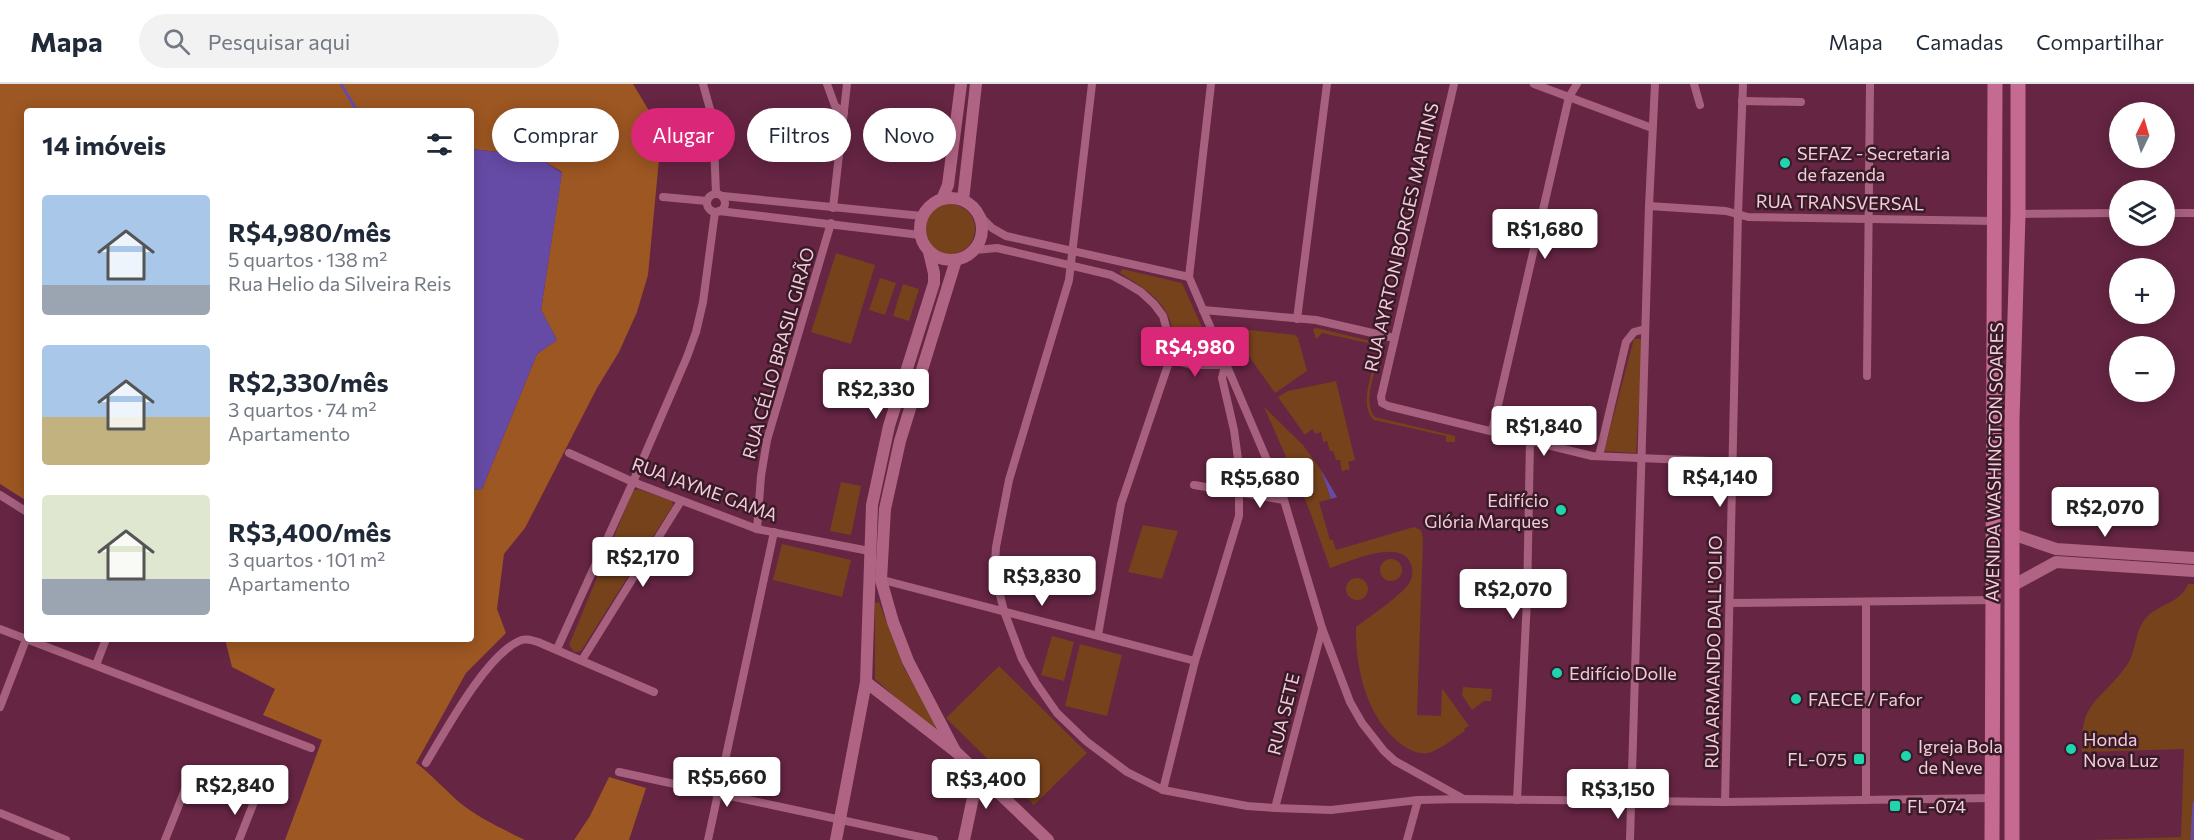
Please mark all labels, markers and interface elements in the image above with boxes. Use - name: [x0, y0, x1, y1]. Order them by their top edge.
- search box: [139, 14, 559, 68]
- text: Mapa: [30, 24, 103, 58]
- icon: search: [160, 25, 193, 58]
- text: Pesquisar aqui: [208, 28, 350, 55]
- text: Mapa: [1829, 29, 1883, 54]
- text: Camadas: [1916, 29, 2003, 54]
- text: Compartilhar: [2036, 29, 2164, 54]
- street label: RUA AYRTON BORGES MARTINS: [1359, 100, 1443, 374]
- north arrow: [2109, 102, 2175, 168]
- map controls: [2109, 102, 2175, 402]
- chip: Comprar: [492, 108, 619, 162]
- chip: Alugar: [631, 108, 735, 162]
- chip: Filtros: [747, 108, 851, 162]
- chip: Novo: [863, 108, 956, 162]
- icon: filters: [423, 128, 456, 161]
- text: 14 imóveis: [42, 129, 166, 160]
- place label: SEFAZ - Secretaria de fazenda: [1797, 142, 1950, 185]
- marker: SEFAZ - Secretaria de fazenda: [1778, 156, 1792, 170]
- button: layers: [2109, 180, 2175, 246]
- street label: RUA TRANSVERSAL: [1756, 190, 1924, 214]
- pin: R$1,680: [1490, 209, 1600, 260]
- text: R$4,980/mês: [228, 216, 391, 247]
- text: R$1,680: [1506, 216, 1584, 240]
- icon: home: [90, 219, 162, 291]
- street label: RUA CÉLIO BRASIL GIRÃO: [737, 245, 819, 461]
- text: 5 quartos · 138 m²: [228, 247, 387, 271]
- button: +: [2109, 258, 2175, 324]
- text: Rua Helio da Silveira Reis: [228, 271, 451, 295]
- street label: AVENIDA WASHINGTON SOARES: [1981, 322, 2007, 602]
- pin: R$4,980: [1140, 327, 1250, 378]
- text: R$4,980: [1155, 334, 1235, 358]
- button: −: [2109, 336, 2175, 402]
- text: R$2,330/mês: [228, 366, 389, 397]
- icon: home: [90, 369, 162, 441]
- pin: R$2,330: [821, 369, 931, 420]
- text: R$2,330: [837, 376, 915, 400]
- text: 3 quartos · 74 m²: [228, 397, 377, 421]
- pin: R$1,840: [1489, 406, 1599, 457]
- text: R$1,840: [1505, 413, 1583, 437]
- text: Apartamento: [228, 421, 350, 445]
- street label: RUA JAYME GAMA: [629, 452, 781, 526]
- pin: R$4,140: [1665, 457, 1775, 508]
- pin: R$5,680: [1205, 458, 1315, 509]
- text: R$4,140: [1682, 464, 1758, 488]
- text: R$5,680: [1220, 465, 1300, 489]
- pin: R$2,070: [2050, 487, 2160, 538]
- place label: Edifício Glória Marques: [1424, 489, 1549, 532]
- text: R$2,070: [2066, 494, 2144, 518]
- marker: Edifício Glória Marques: [1554, 503, 1568, 517]
- text: R$3,400/mês: [228, 516, 391, 547]
- icon: home: [90, 519, 162, 591]
- street label: RUA ARMANDO DALL'OLIO: [1700, 535, 1726, 769]
- pin: R$2,170: [588, 537, 698, 588]
- text: R$2,170: [606, 544, 680, 568]
- text: 3 quartos · 101 m²: [228, 547, 385, 571]
- pin: R$3,830: [987, 556, 1097, 607]
- text: R$3,830: [1003, 563, 1081, 587]
- pin: R$2,070: [1458, 569, 1568, 620]
- text: Apartamento: [228, 571, 350, 595]
- text: R$2,070: [1474, 576, 1552, 600]
- place label: Edifício Dolle: [1569, 662, 1677, 684]
- marker: Edifício Dolle: [1550, 666, 1564, 680]
- street label: RUA SETE: [1262, 671, 1304, 757]
- place label: FAECE / Fafor: [1808, 688, 1923, 710]
- marker: FAECE / Fafor: [1789, 692, 1803, 706]
- place label: Honda Nova Luz: [2083, 728, 2158, 771]
- place label: Igreja Bola de Neve: [1918, 735, 2003, 778]
- marker: Honda Nova Luz: [2064, 742, 2078, 756]
- place label: FL-075: [1787, 748, 1847, 770]
- marker: Igreja Bola de Neve: [1899, 749, 1913, 763]
- marker: FL-075: [1852, 752, 1866, 766]
- pin: R$5,660: [672, 757, 782, 808]
- pin: R$3,400: [931, 759, 1041, 810]
- text: R$5,660: [687, 764, 767, 788]
- pin: R$2,840: [180, 765, 290, 816]
- text: R$3,400: [946, 766, 1026, 790]
- pin: R$3,150: [1563, 769, 1673, 820]
- text: R$2,840: [195, 772, 275, 796]
- text: R$3,150: [1581, 776, 1655, 800]
- place label: FL-074: [1907, 795, 1966, 817]
- marker: FL-074: [1888, 799, 1902, 813]

